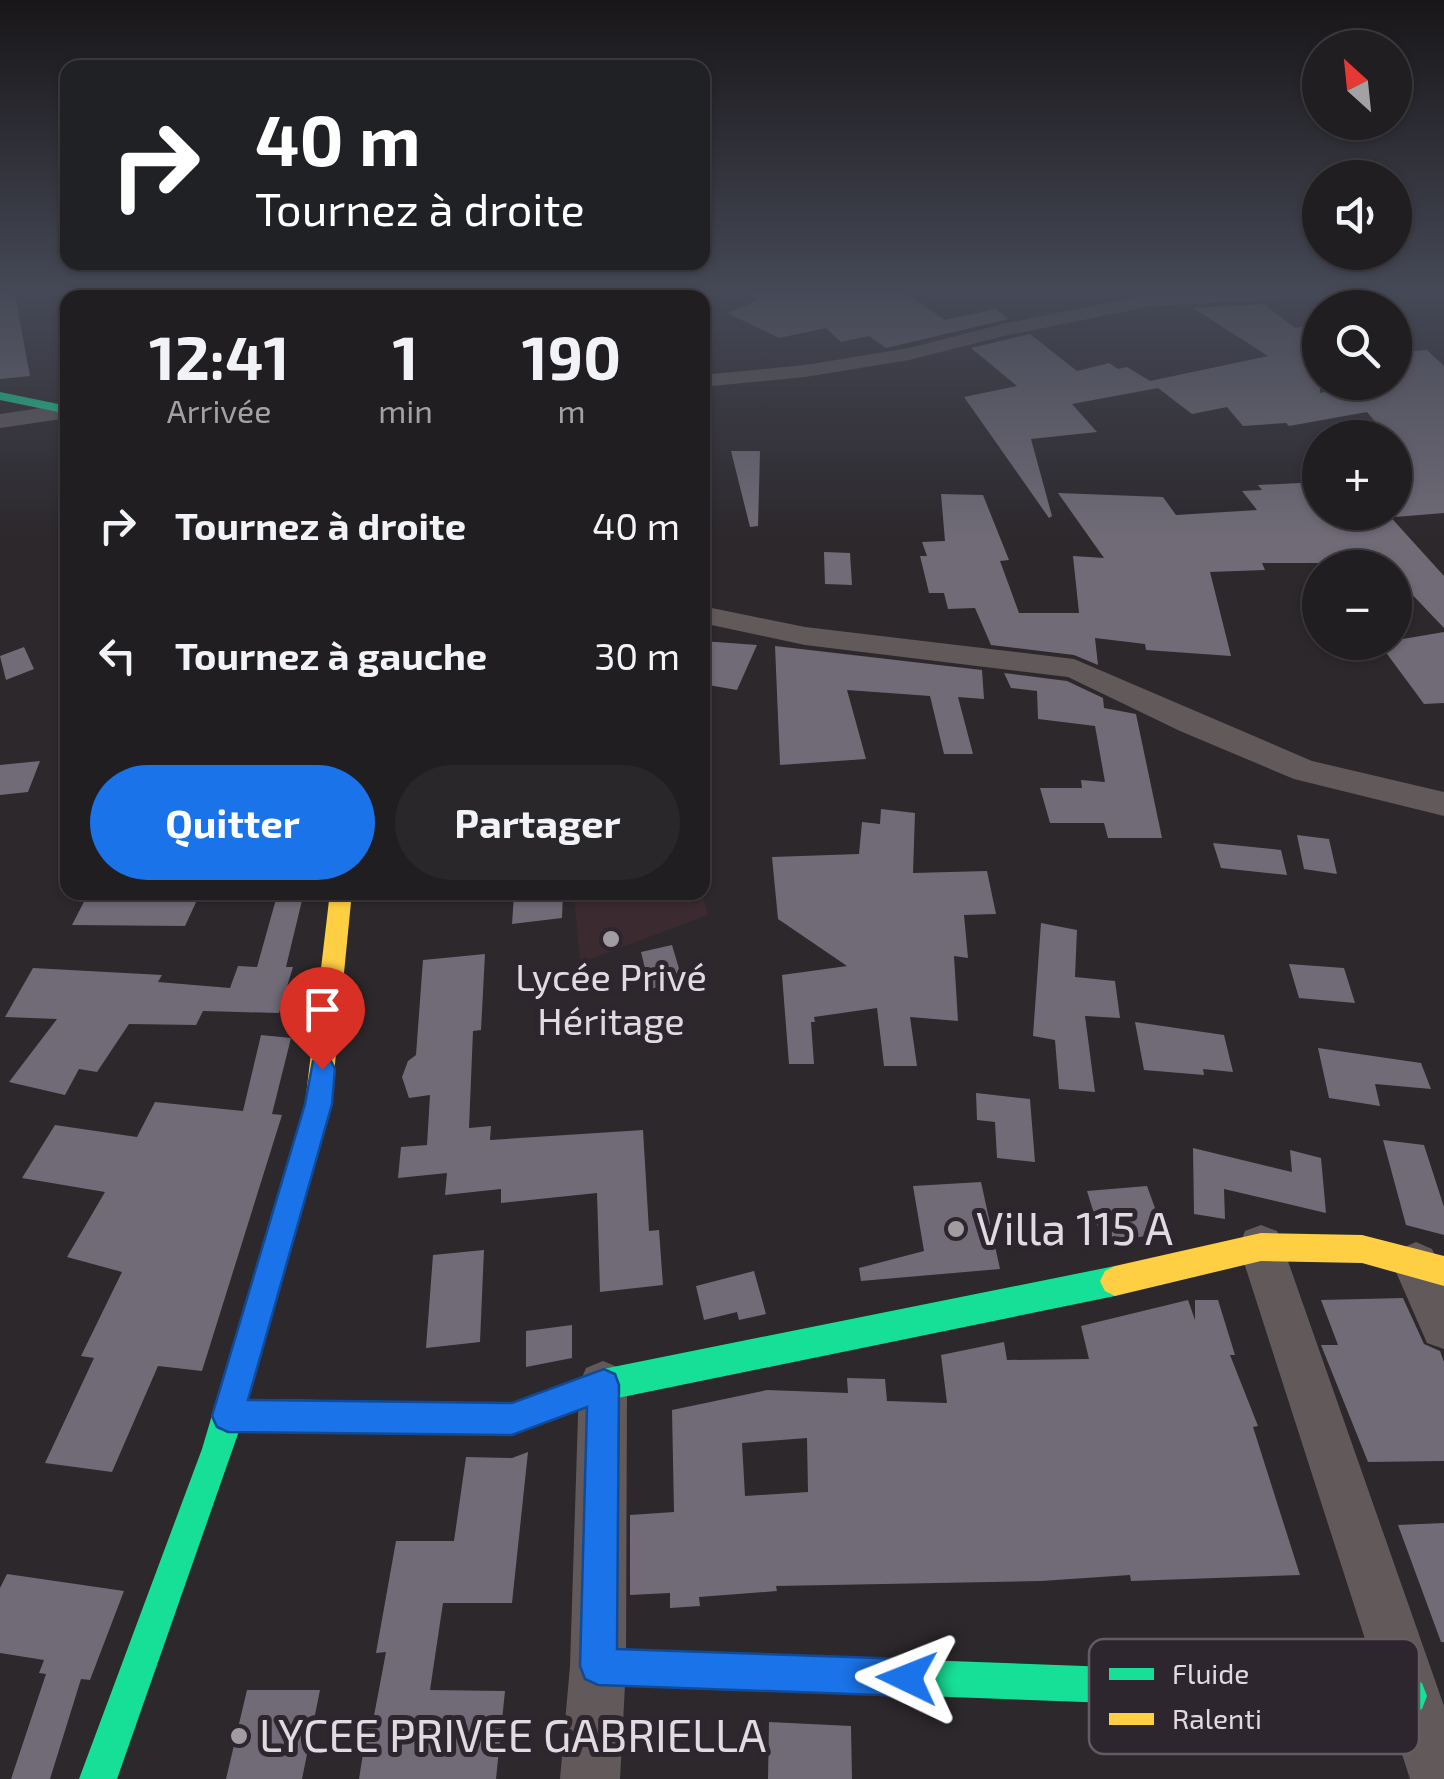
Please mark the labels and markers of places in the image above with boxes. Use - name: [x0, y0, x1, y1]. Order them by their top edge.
- marker: Lycée Privé Héritage: [600, 928, 622, 950]
- place label: Lycée Privé Héritage: [515, 953, 707, 1043]
- pin: [280, 967, 365, 1070]
- place label: Villa 115 A: [976, 1200, 1173, 1254]
- marker: Villa 115 A: [945, 1218, 967, 1240]
- place label: LYCEE PRIVEE GABRIELLA: [259, 1707, 766, 1761]
- marker: LYCEE PRIVEE GABRIELLA: [228, 1725, 250, 1747]

